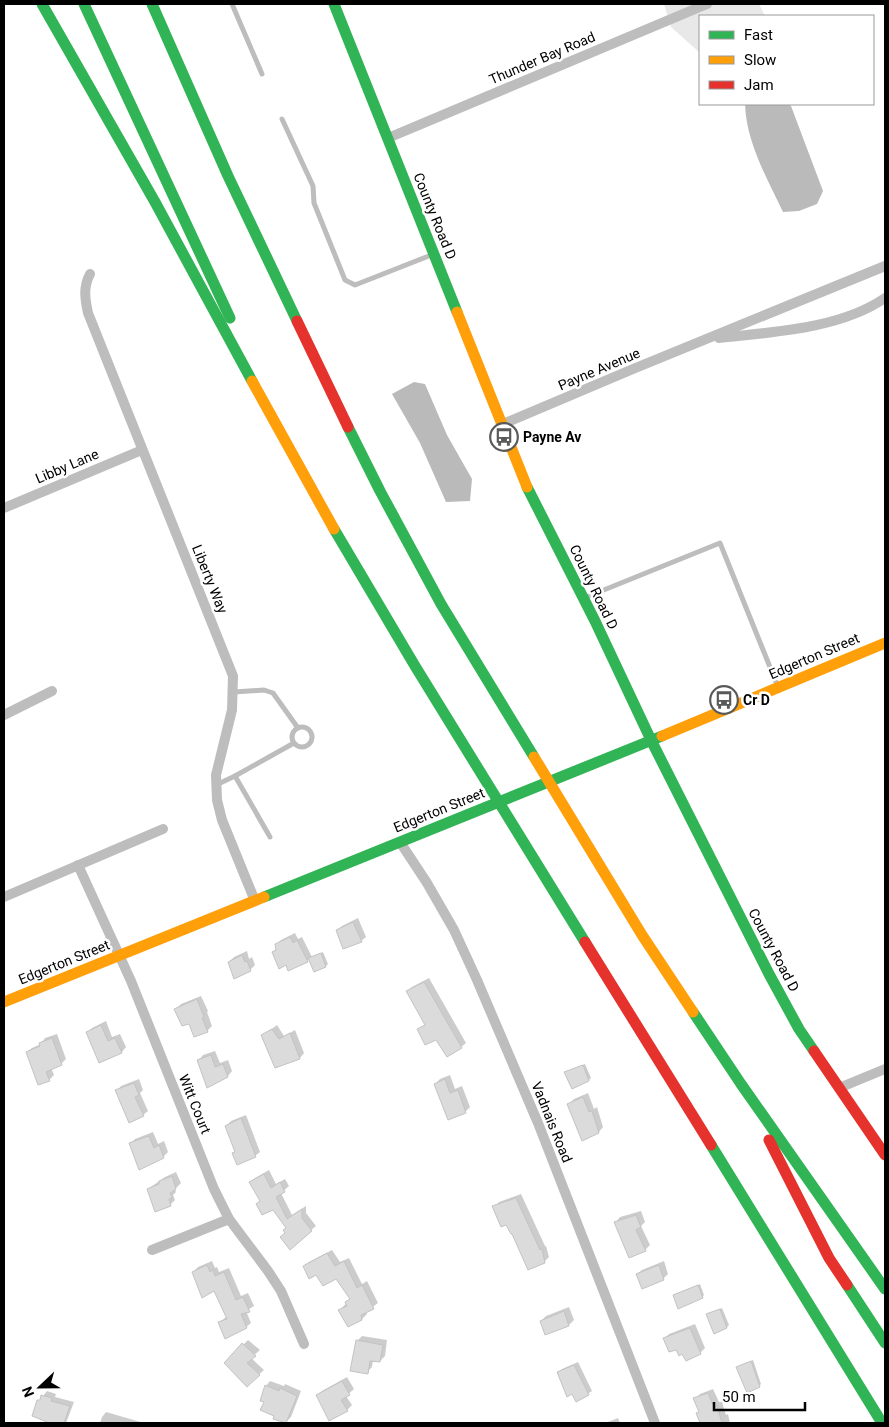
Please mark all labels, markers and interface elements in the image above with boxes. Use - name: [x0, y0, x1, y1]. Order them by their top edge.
- legend: [699, 15, 874, 105]
- text: Fast: [744, 26, 773, 44]
- street label: Thunder Bay Road: [487, 28, 597, 88]
- text: Slow: [744, 51, 776, 69]
- text: Jam: [744, 76, 774, 94]
- street label: County Road D: [410, 170, 460, 262]
- street label: Payne Avenue: [556, 345, 642, 393]
- bus stop icon: Payne Av: [489, 422, 519, 452]
- place label: Payne Av: [523, 429, 581, 445]
- street label: Libby Lane: [33, 446, 101, 486]
- street label: Liberty Way: [189, 542, 231, 616]
- street label: County Road D: [567, 542, 621, 632]
- street label: Edgerton Street: [766, 630, 862, 682]
- bus stop icon: Cr D: [709, 685, 739, 715]
- place label: Cr D: [743, 692, 770, 708]
- street label: Edgerton Street: [391, 784, 487, 836]
- street label: County Road D: [745, 906, 803, 994]
- street label: Edgerton Street: [16, 936, 112, 988]
- street label: Witt Court: [176, 1072, 214, 1137]
- street label: Vadnais Road: [529, 1079, 575, 1165]
- north arrow: [15, 1362, 65, 1412]
- scale bar: [714, 1380, 805, 1412]
- text: N: [19, 1384, 37, 1399]
- text: 50 m: [722, 1388, 756, 1406]

